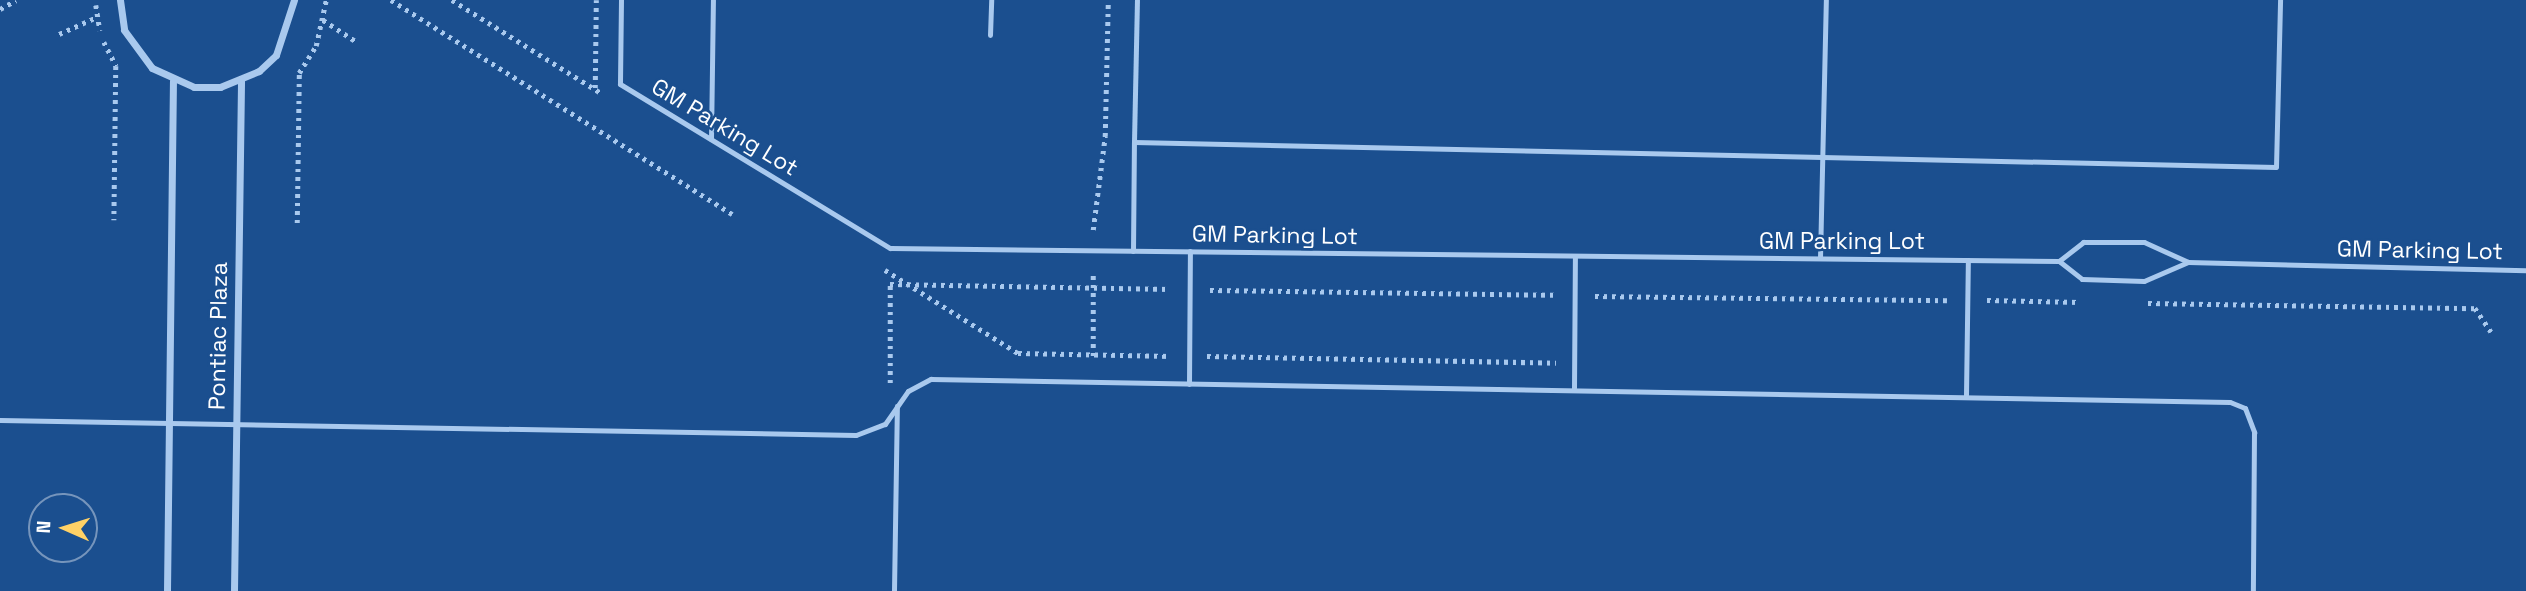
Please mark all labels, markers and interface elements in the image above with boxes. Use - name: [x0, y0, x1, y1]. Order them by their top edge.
- street label: GM Parking Lot: [647, 72, 803, 182]
- street label: GM Parking Lot: [1192, 220, 1358, 250]
- street label: GM Parking Lot: [1759, 227, 1925, 255]
- street label: GM Parking Lot: [2337, 235, 2503, 265]
- street label: Pontiac Plaza: [203, 262, 233, 410]
- north arrow: [28, 493, 98, 563]
- text: N: [31, 520, 56, 534]

